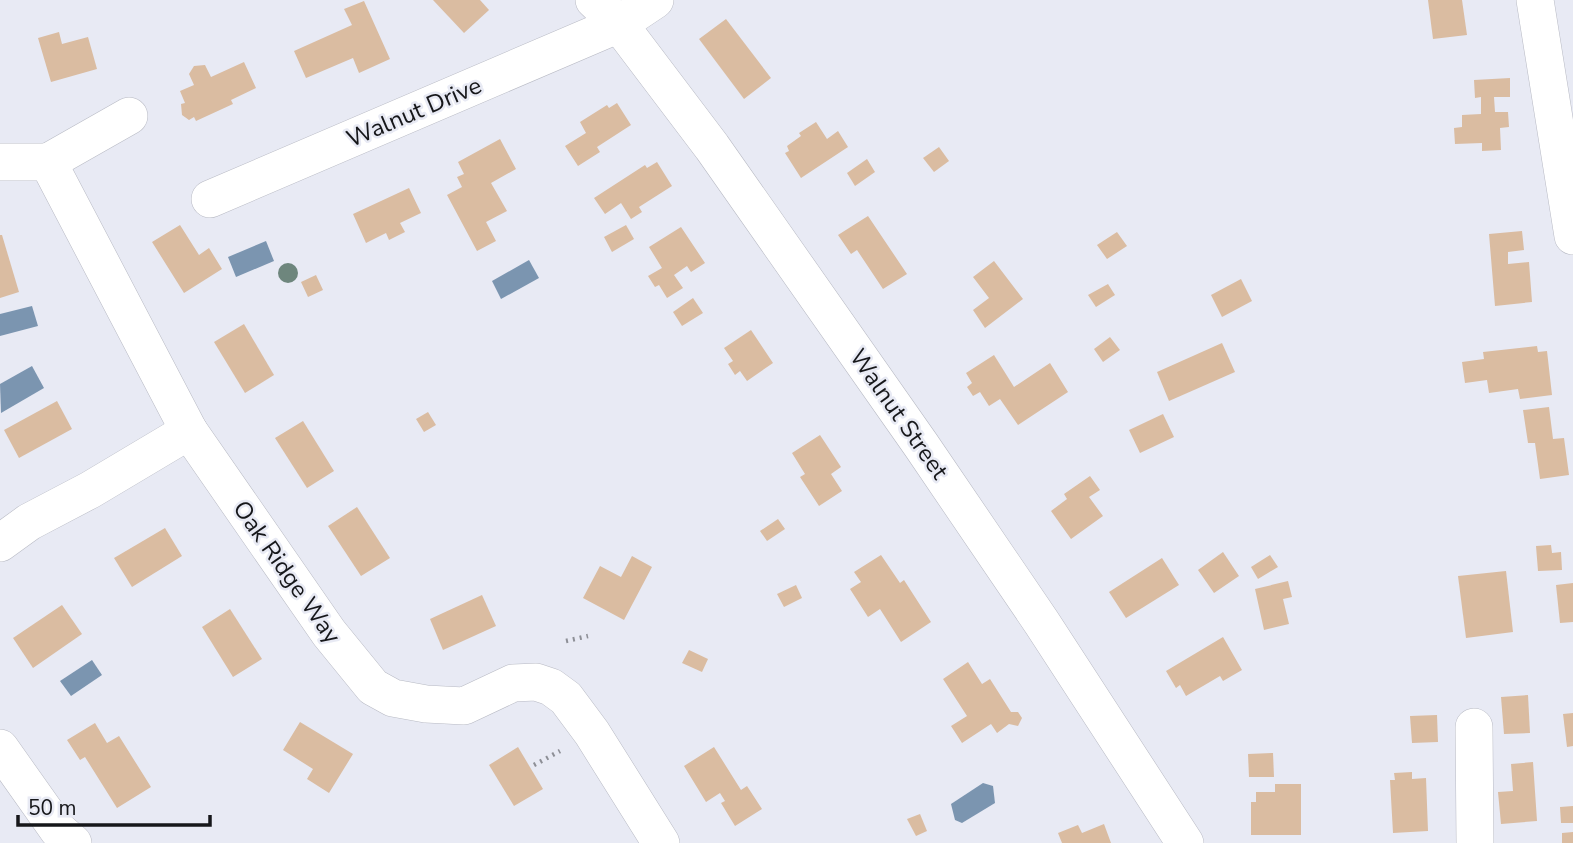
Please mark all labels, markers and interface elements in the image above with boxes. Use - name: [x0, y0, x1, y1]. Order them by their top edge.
- street label: Walnut Drive: [342, 69, 486, 155]
- street label: Walnut Street: [842, 343, 956, 486]
- street label: Oak Ridge Way: [226, 494, 349, 650]
- scale bar: [18, 784, 210, 828]
- text: 50 m: [28, 794, 77, 822]

